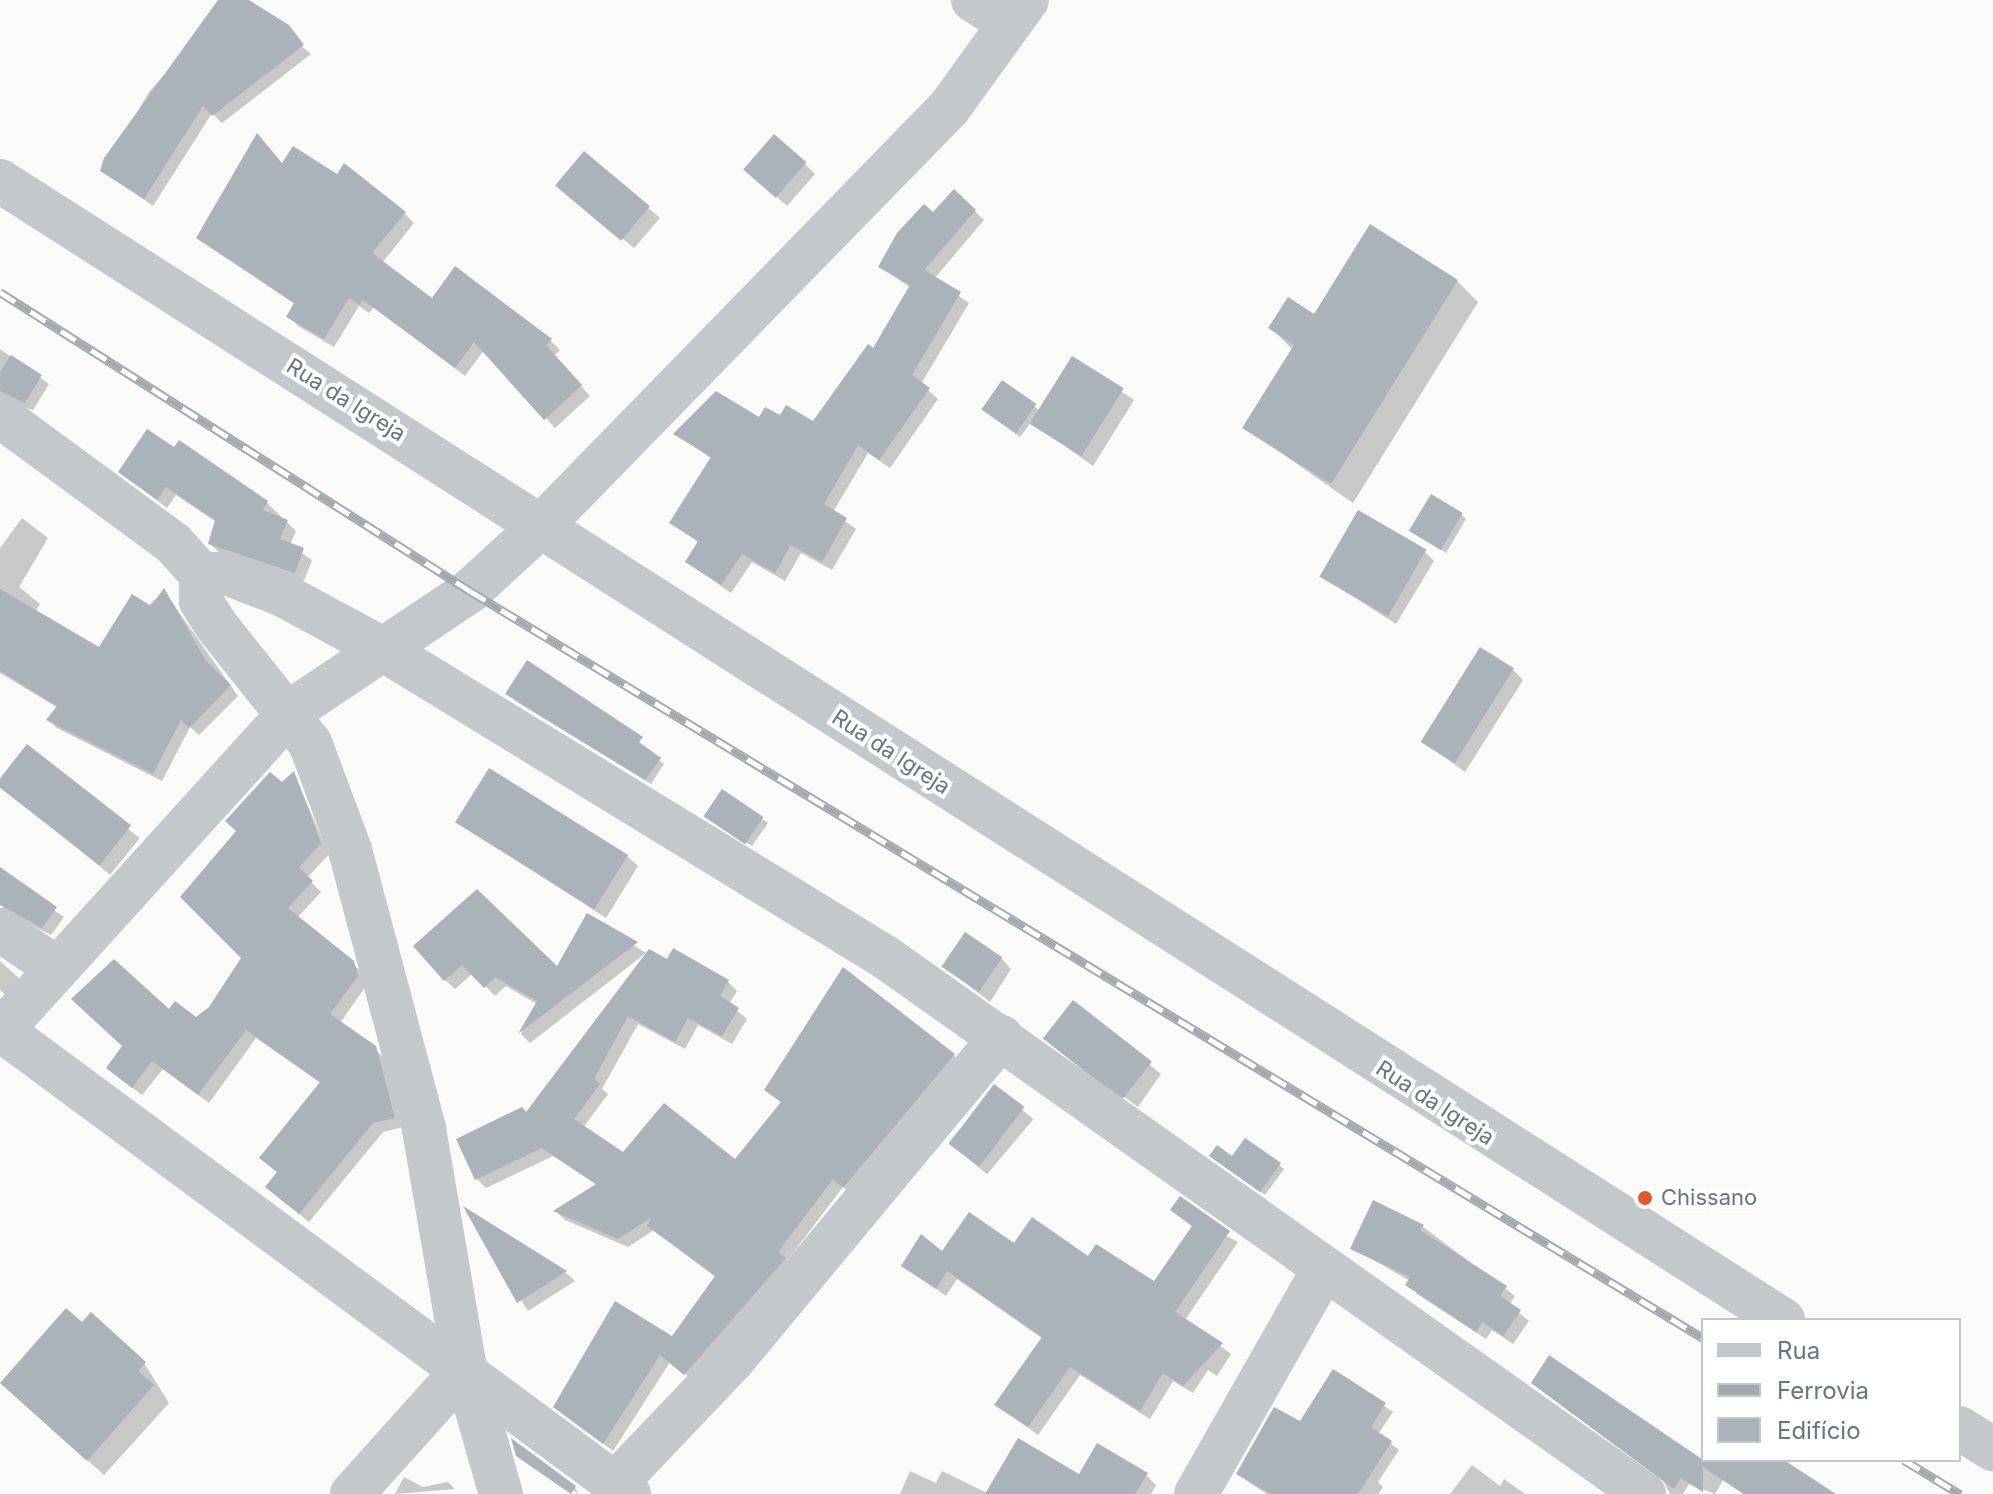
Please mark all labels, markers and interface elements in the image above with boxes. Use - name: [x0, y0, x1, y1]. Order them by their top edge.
- street label: Rua da Igreja: [282, 353, 410, 447]
- street label: Rua da Igreja: [827, 704, 955, 800]
- street label: Rua da Igreja: [1371, 1055, 1499, 1151]
- place label: Chissano: [1661, 1185, 1757, 1211]
- marker: Chissano: [1636, 1189, 1654, 1207]
- legend: [1701, 1318, 1961, 1462]
- text: Rua: [1777, 1336, 1820, 1365]
- text: Ferrovia: [1777, 1376, 1869, 1405]
- text: Edifício: [1777, 1416, 1861, 1445]

